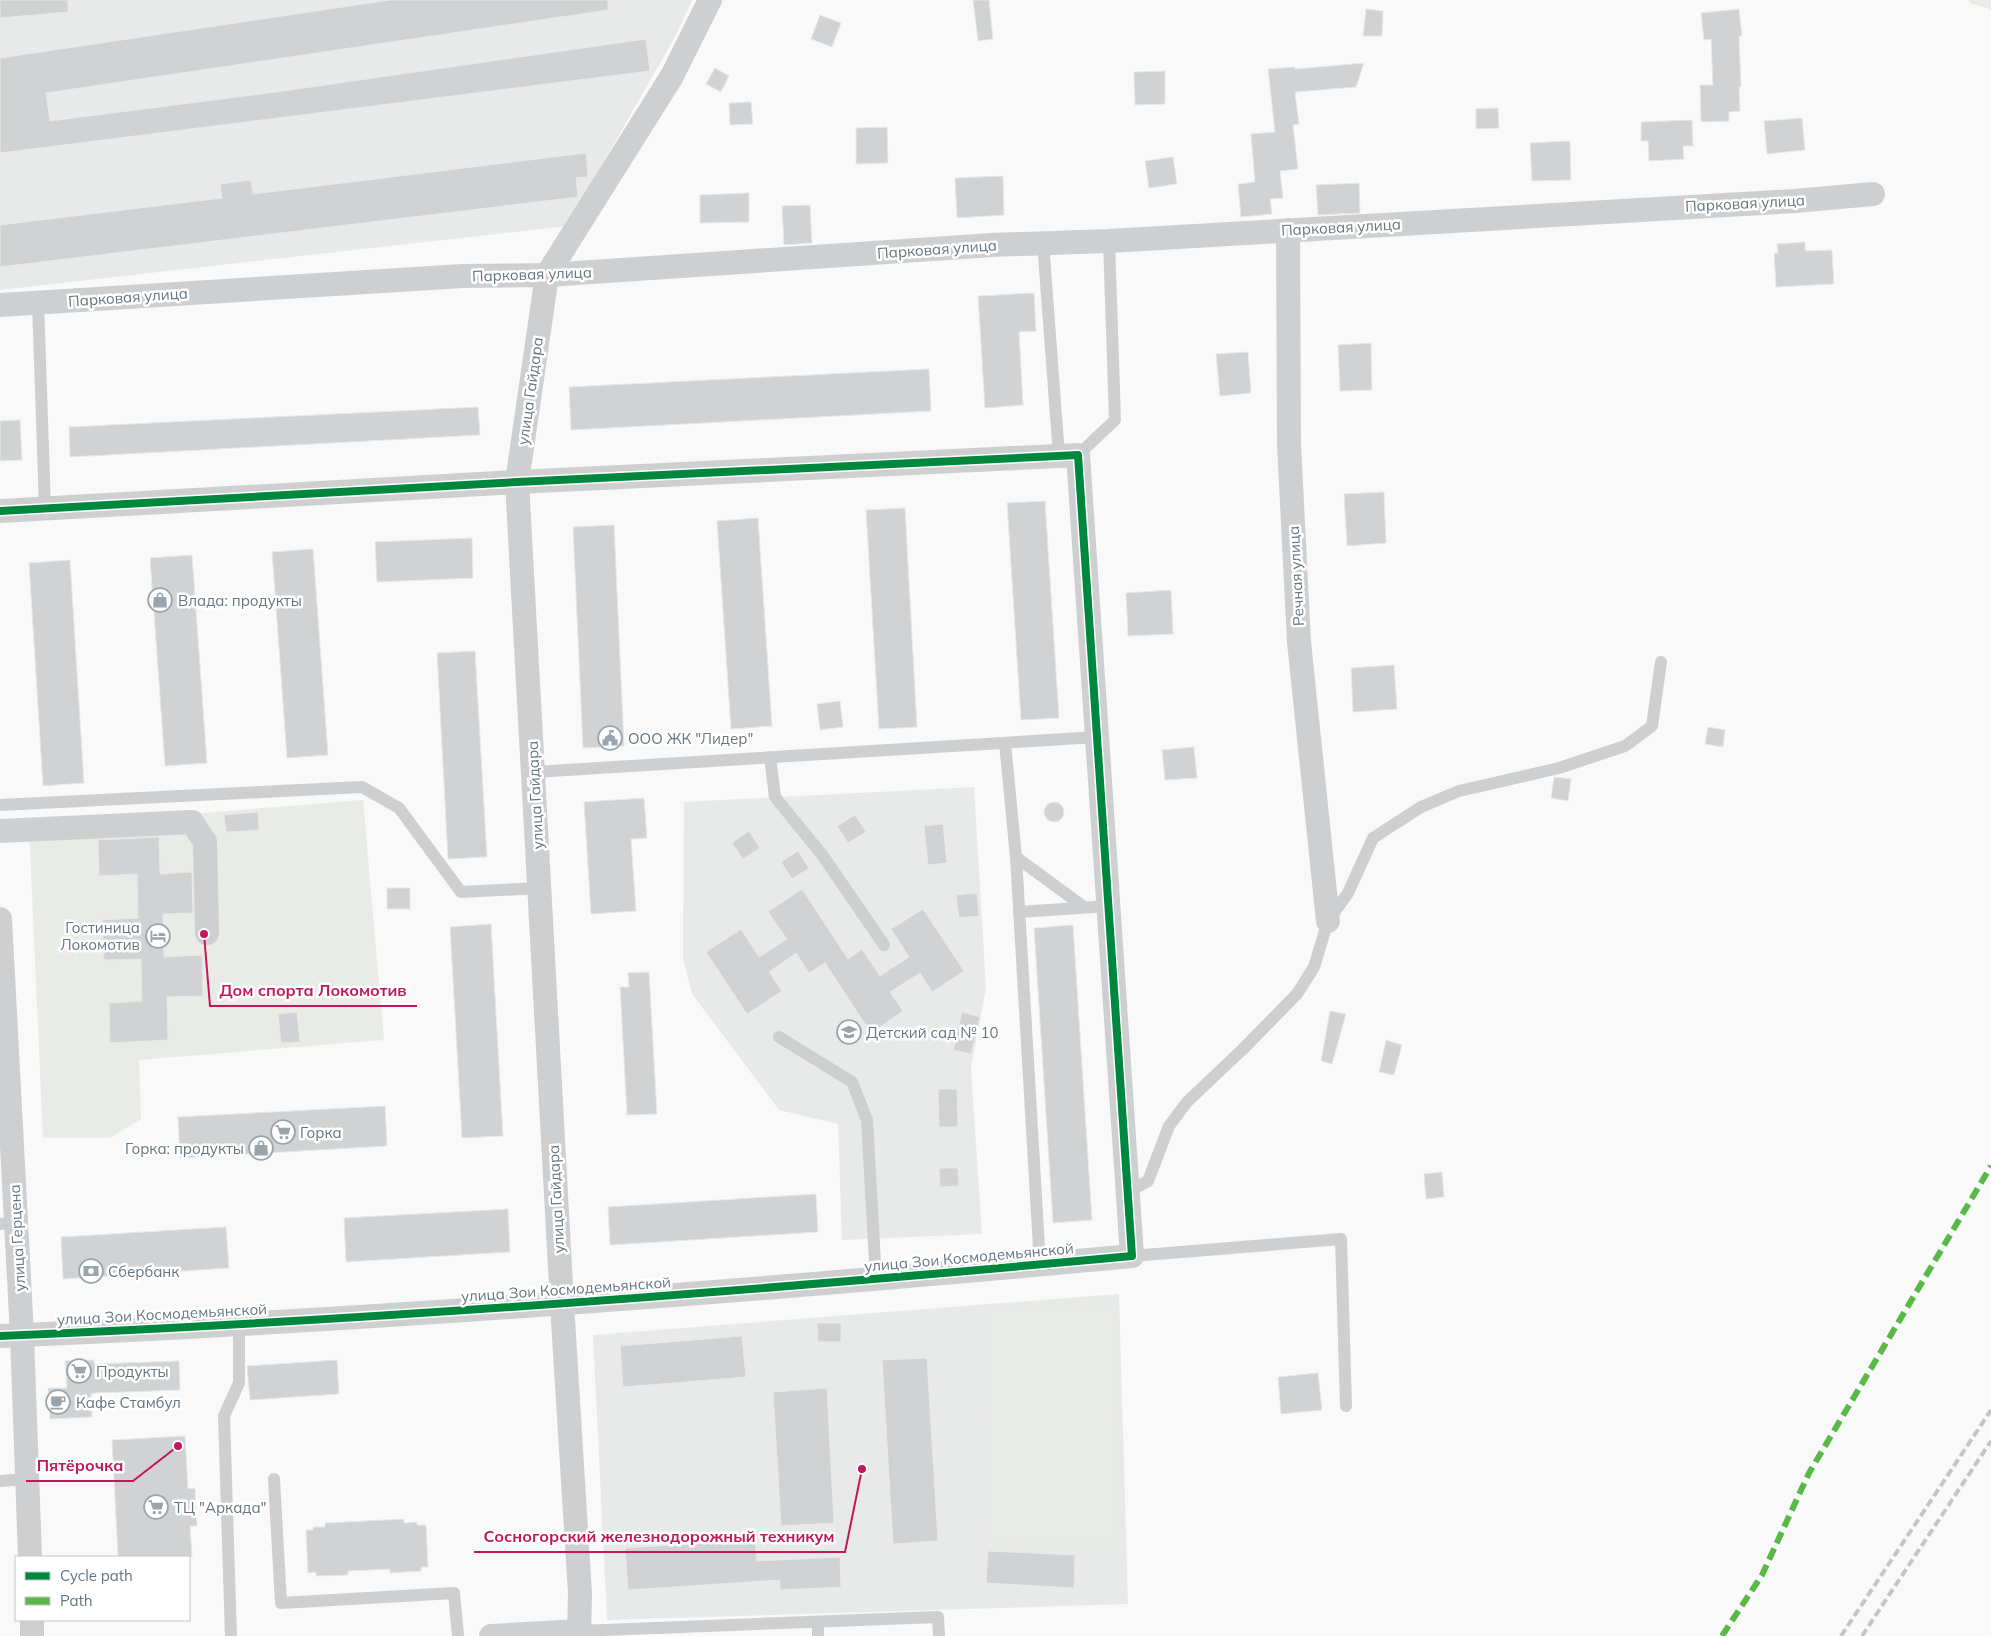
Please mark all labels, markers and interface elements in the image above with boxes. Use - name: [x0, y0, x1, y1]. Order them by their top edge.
- street label: Парковая улица: [1685, 190, 1805, 216]
- street label: Парковая улица: [1281, 214, 1401, 240]
- street label: Парковая улица: [877, 235, 997, 263]
- street label: Парковая улица: [472, 262, 592, 286]
- street label: Парковая улица: [68, 283, 188, 311]
- street label: улица Гайдара: [513, 336, 547, 446]
- street label: Речная улица: [1284, 525, 1308, 627]
- shop icon: Влада: продукты: [147, 587, 173, 613]
- place label: Влада: продукты: [178, 591, 302, 610]
- public building icon: ООО ЖК "Лидер": [597, 725, 623, 751]
- place label: ООО ЖК "Лидер": [628, 729, 753, 748]
- street label: улица Гайдара: [523, 740, 547, 850]
- place label: Гостиница Локомотив: [60, 918, 140, 954]
- hotel icon: Гостиница Локомотив: [145, 923, 171, 949]
- callout: Дом спорта Локомотив: [210, 975, 417, 1006]
- text: Дом спорта Локомотив: [219, 980, 407, 1000]
- school or university icon: Детский сад № 10: [836, 1019, 862, 1045]
- place label: Детский сад № 10: [866, 1023, 999, 1042]
- supermarket icon: Горка: [270, 1119, 296, 1145]
- place label: Горка: [300, 1123, 342, 1142]
- shop icon: Горка: продукты: [248, 1135, 274, 1161]
- place label: Горка: продукты: [125, 1139, 244, 1158]
- street label: улица Гайдара: [544, 1144, 568, 1254]
- street label: улица Герцена: [5, 1184, 29, 1292]
- street label: улица Зои Космодемьянской: [863, 1238, 1075, 1276]
- bank icon: Сбербанк: [78, 1258, 104, 1284]
- place label: Сбербанк: [108, 1262, 180, 1281]
- street label: улица Зои Космодемьянской: [460, 1272, 672, 1306]
- street label: улица Зои Космодемьянской: [57, 1299, 267, 1329]
- supermarket icon: Продукты: [66, 1358, 92, 1384]
- place label: Продукты: [96, 1362, 169, 1381]
- cafe icon: Кафе Стамбул: [45, 1389, 71, 1415]
- place label: Кафе Стамбул: [76, 1393, 181, 1412]
- callout: Пятёрочка: [26, 1450, 133, 1481]
- text: Пятёрочка: [37, 1455, 123, 1475]
- supermarket icon: ТЦ "Аркада": [143, 1494, 169, 1520]
- place label: ТЦ "Аркада": [174, 1498, 266, 1517]
- callout: Сосногорский железнодорожный техникум: [474, 1521, 845, 1552]
- text: Сосногорский железнодорожный техникум: [484, 1526, 834, 1546]
- legend: [15, 1556, 190, 1621]
- text: Cycle path: [60, 1566, 133, 1585]
- text: Path: [60, 1591, 92, 1610]

